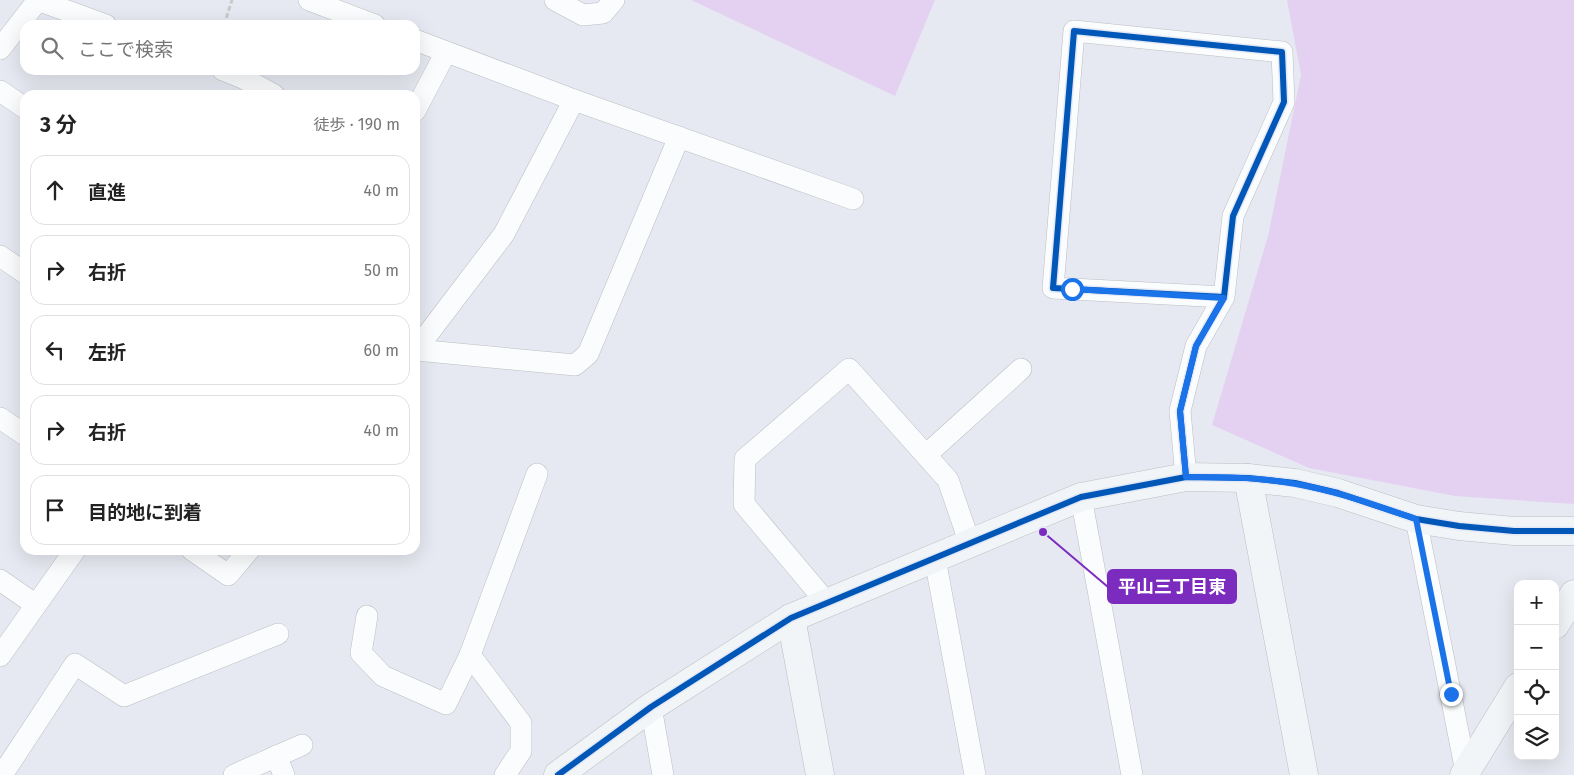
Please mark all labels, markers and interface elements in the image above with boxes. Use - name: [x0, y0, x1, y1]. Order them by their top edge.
- search box: [20, 20, 420, 75]
- icon: search: [38, 34, 66, 62]
- text: ここで検索: [78, 38, 173, 61]
- text: 3 分: [40, 112, 77, 138]
- text: 徒歩 · 190 m: [313, 115, 400, 134]
- icon: ahead: [41, 176, 69, 204]
- text: 直進: [88, 181, 126, 204]
- text: 40 m: [364, 181, 399, 200]
- icon: right: [41, 256, 69, 284]
- text: 右折: [88, 261, 126, 284]
- text: 50 m: [364, 261, 399, 280]
- route start: [1061, 278, 1084, 301]
- icon: left: [41, 336, 69, 364]
- text: 左折: [88, 341, 126, 364]
- text: 60 m: [364, 341, 399, 360]
- icon: right: [41, 416, 69, 444]
- text: 右折: [88, 421, 126, 444]
- text: 40 m: [364, 421, 399, 440]
- icon: arrive: [41, 496, 69, 524]
- text: 目的地に到着: [88, 501, 202, 524]
- callout: 平山三丁目東: [1108, 570, 1236, 603]
- text: 平山三丁目東: [1118, 576, 1226, 598]
- map controls: [1514, 580, 1559, 760]
- button: +: [1514, 580, 1559, 625]
- button: −: [1514, 625, 1559, 670]
- button: locate: [1514, 670, 1559, 715]
- route end: [1440, 683, 1463, 706]
- button: layers: [1514, 715, 1559, 760]

